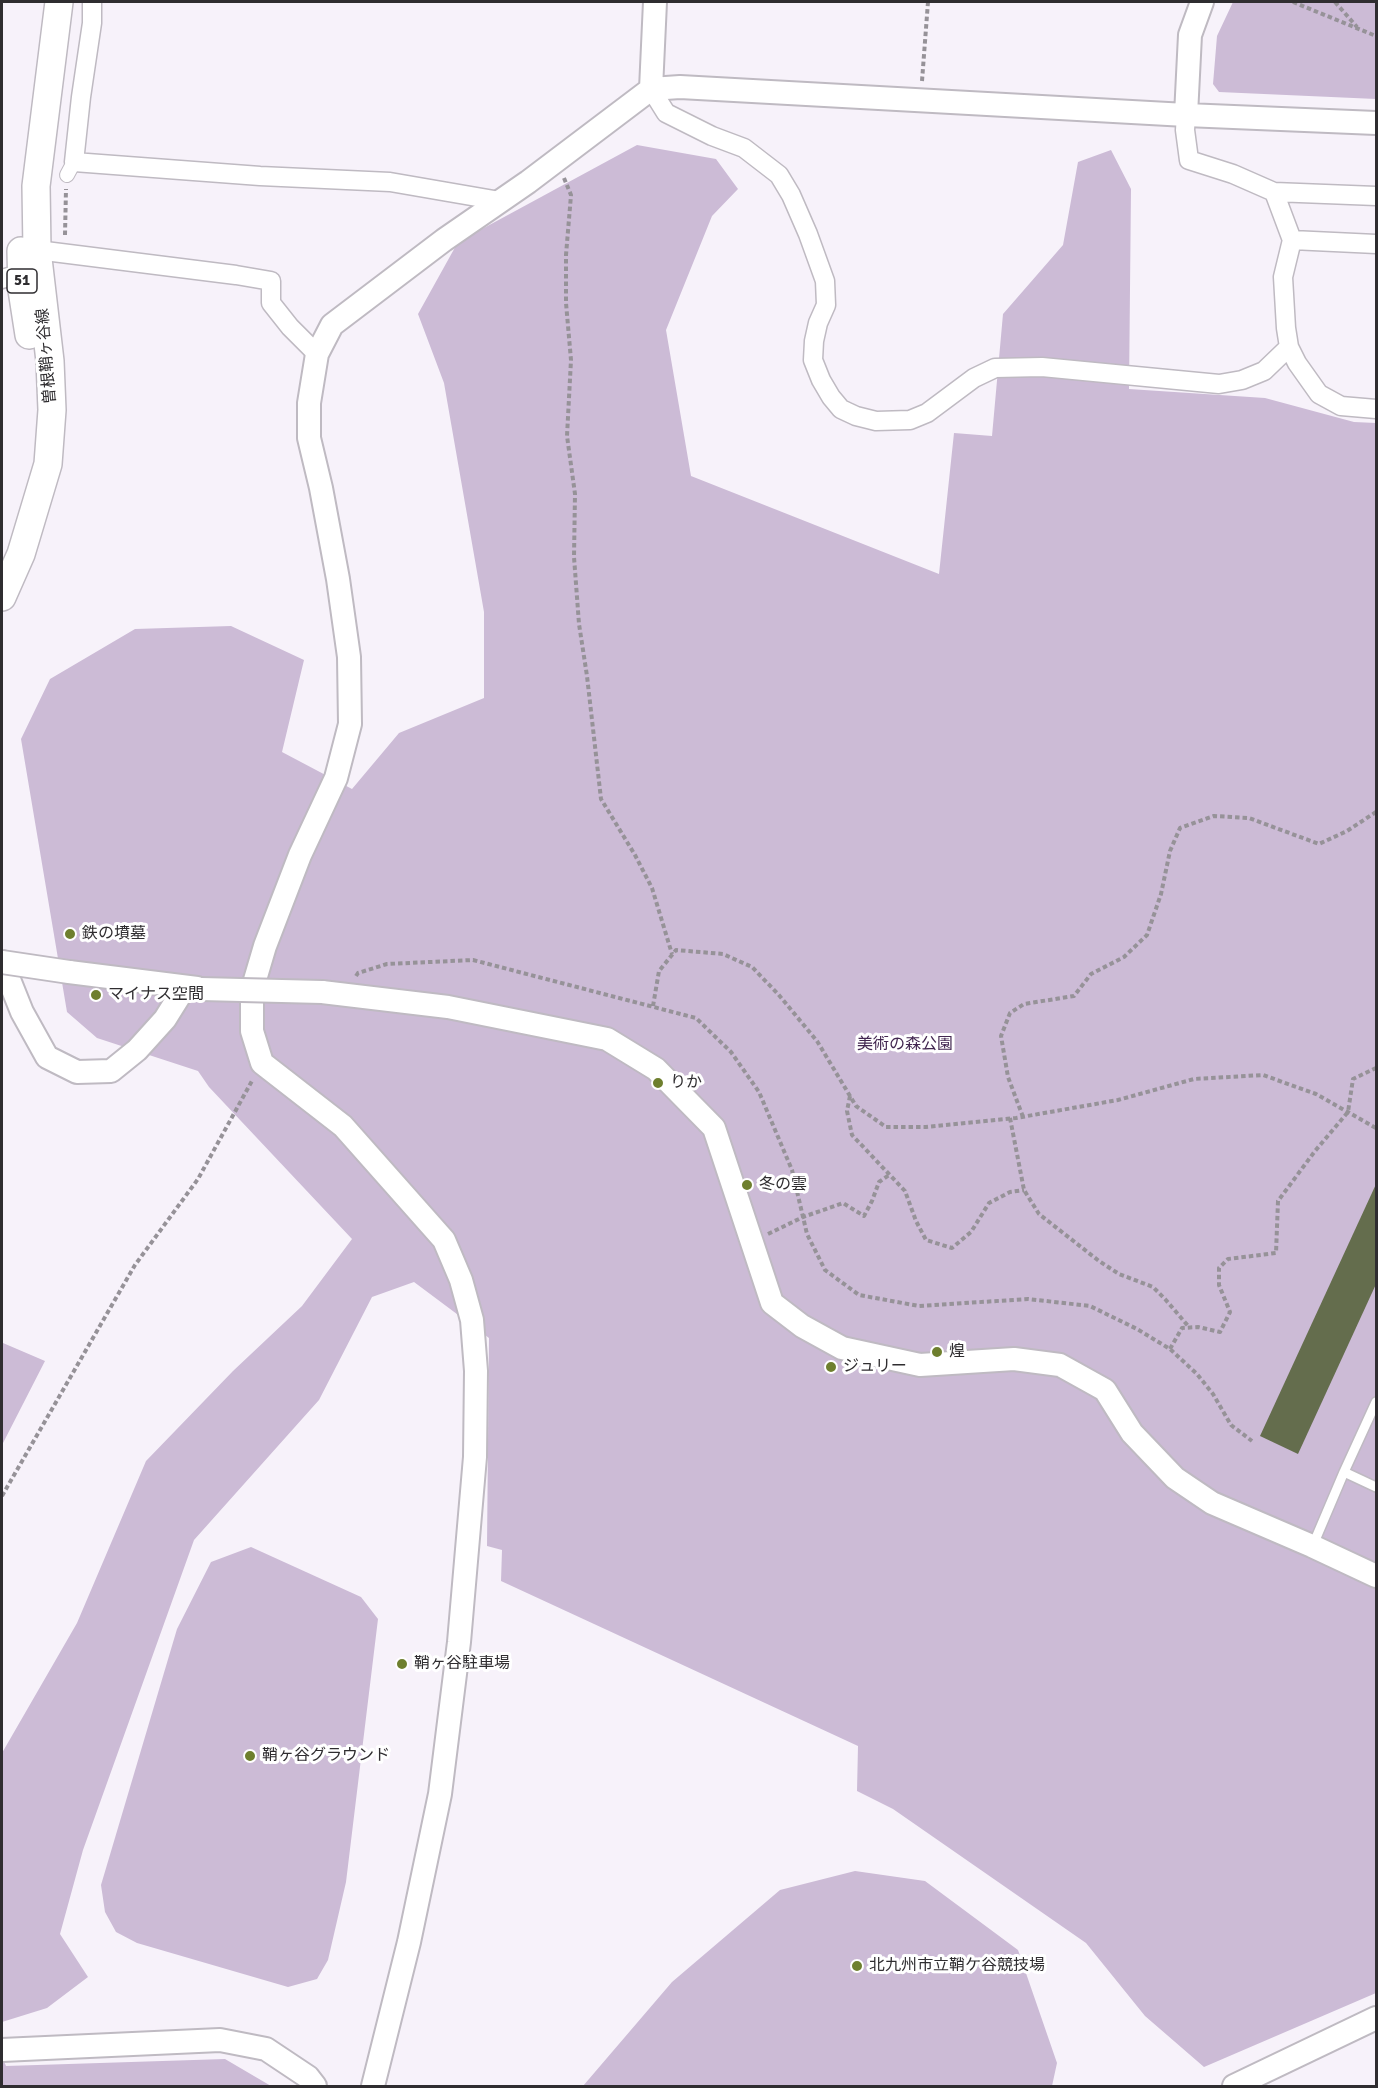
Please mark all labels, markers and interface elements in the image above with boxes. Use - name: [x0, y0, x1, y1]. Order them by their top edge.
- road number: 51: [7, 269, 37, 293]
- street label: 曽根鞘ヶ谷線: [33, 307, 61, 405]
- place label: 鉄の墳墓: [82, 924, 146, 944]
- marker: 鉄の墳墓: [63, 927, 77, 941]
- place label: マイナス空間: [108, 985, 204, 1005]
- marker: マイナス空間: [89, 988, 103, 1002]
- park label: 美術の森公園: [857, 1035, 953, 1055]
- place label: りか: [670, 1073, 702, 1093]
- marker: りか: [651, 1076, 665, 1090]
- place label: 冬の雲: [759, 1175, 807, 1195]
- marker: 冬の雲: [740, 1178, 754, 1192]
- place label: 煌: [949, 1342, 965, 1362]
- marker: 煌: [930, 1345, 944, 1359]
- place label: ジュリー: [843, 1357, 907, 1377]
- marker: ジュリー: [824, 1360, 838, 1374]
- place label: 鞘ヶ谷駐車場: [414, 1654, 510, 1674]
- marker: 鞘ヶ谷駐車場: [395, 1657, 409, 1671]
- place label: 鞘ヶ谷グラウンド: [262, 1746, 390, 1766]
- marker: 鞘ヶ谷グラウンド: [243, 1749, 257, 1763]
- place label: 北九州市立鞘ケ谷競技場: [869, 1956, 1045, 1976]
- marker: 北九州市立鞘ケ谷競技場: [850, 1959, 864, 1973]

